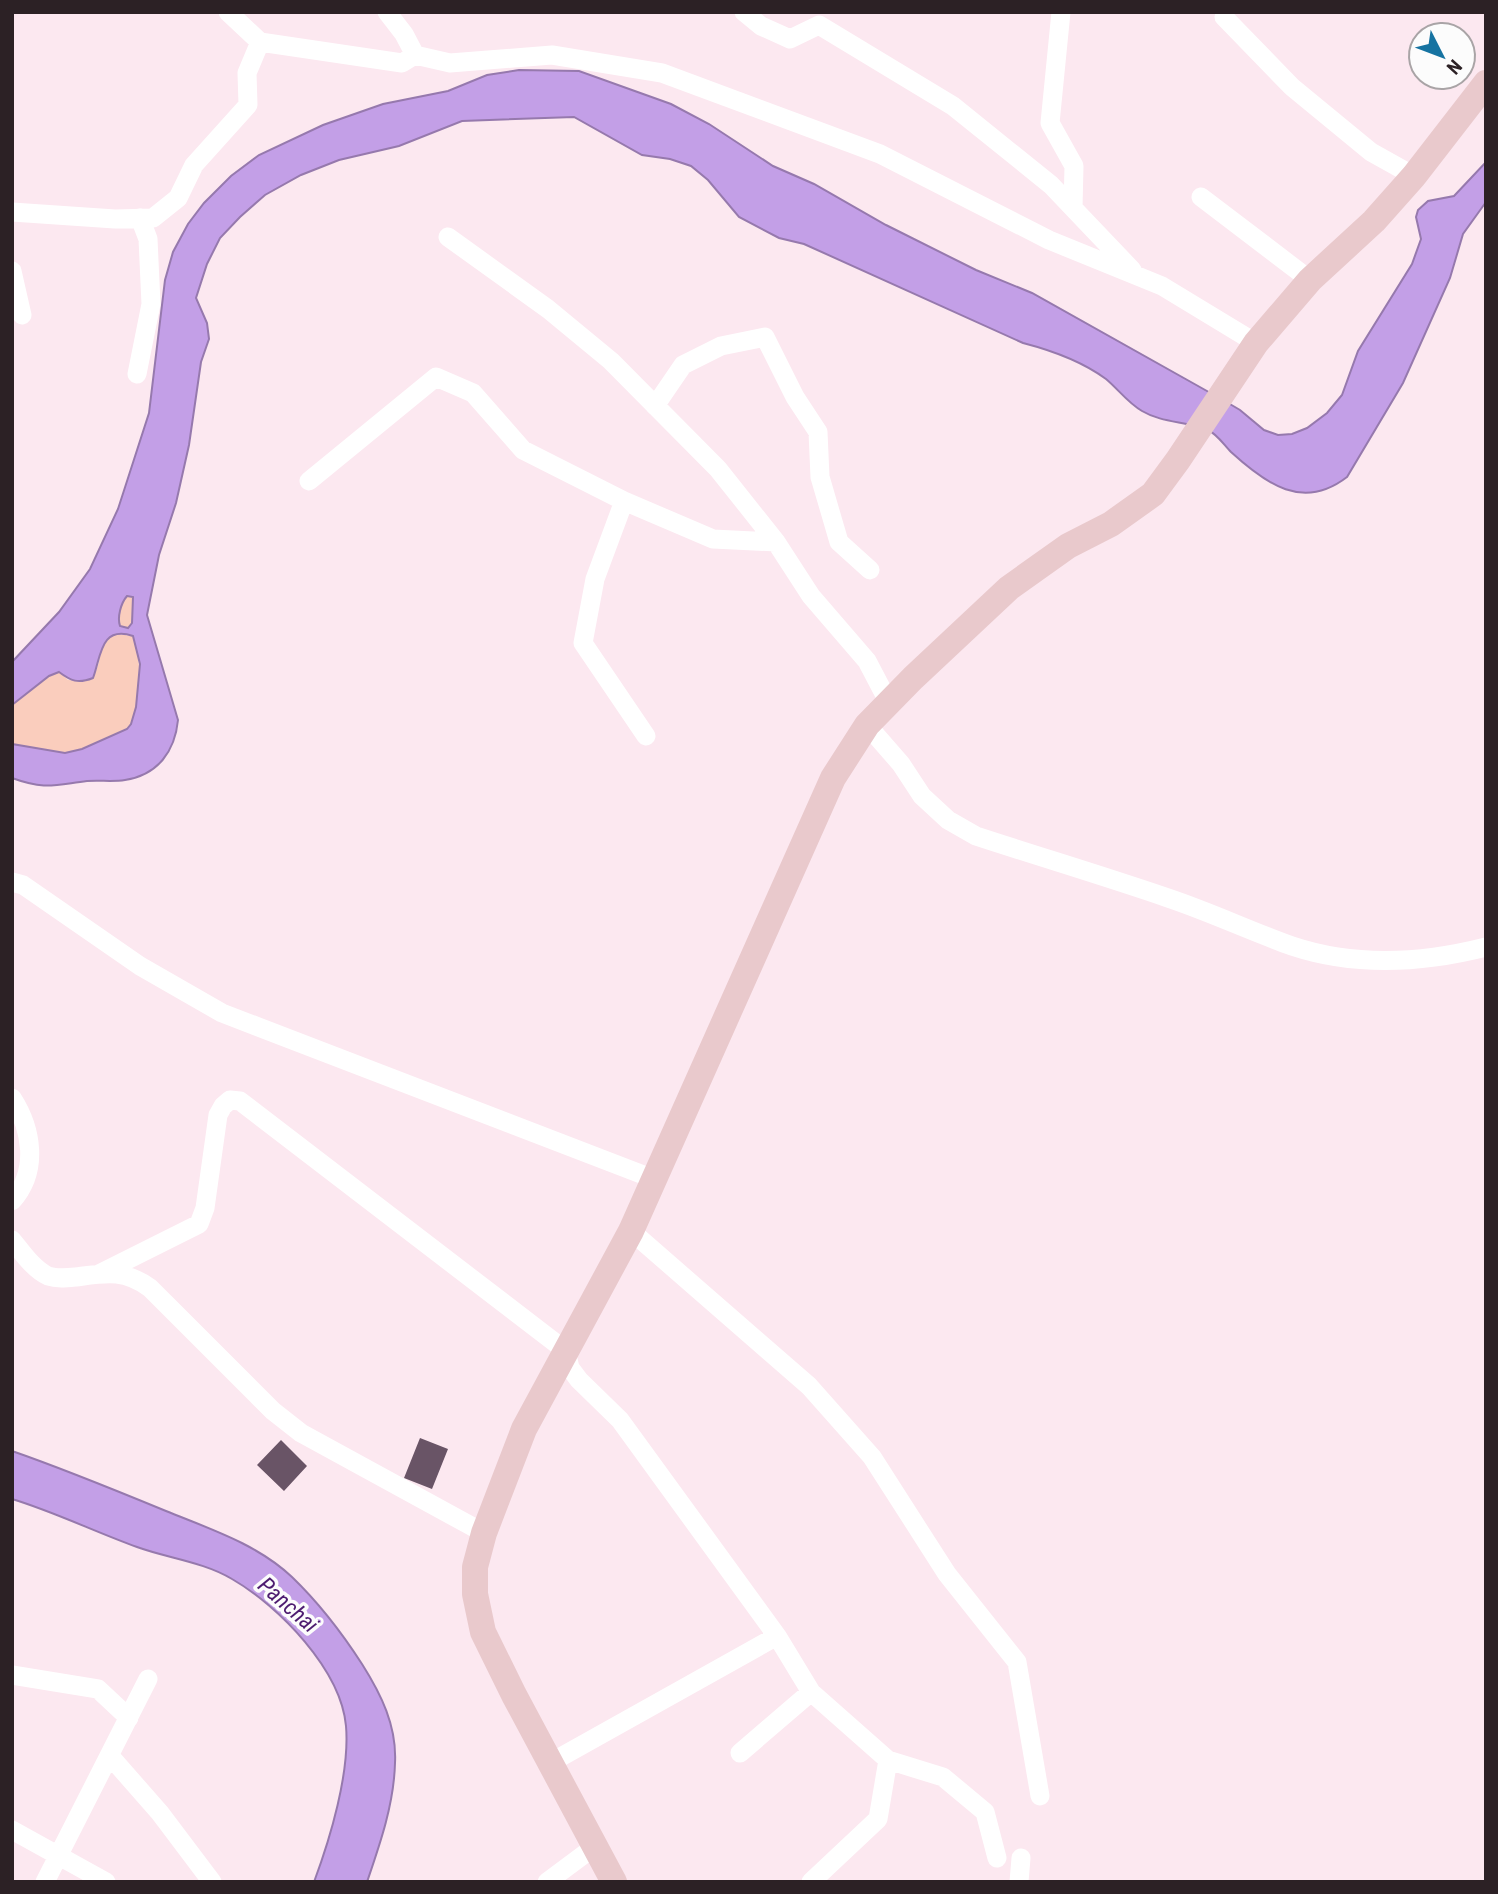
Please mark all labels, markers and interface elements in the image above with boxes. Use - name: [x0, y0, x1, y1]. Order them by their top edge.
- north arrow: [1407, 21, 1477, 91]
- text: N: [1442, 55, 1467, 79]
- water label: Panchai: [252, 1572, 324, 1639]

